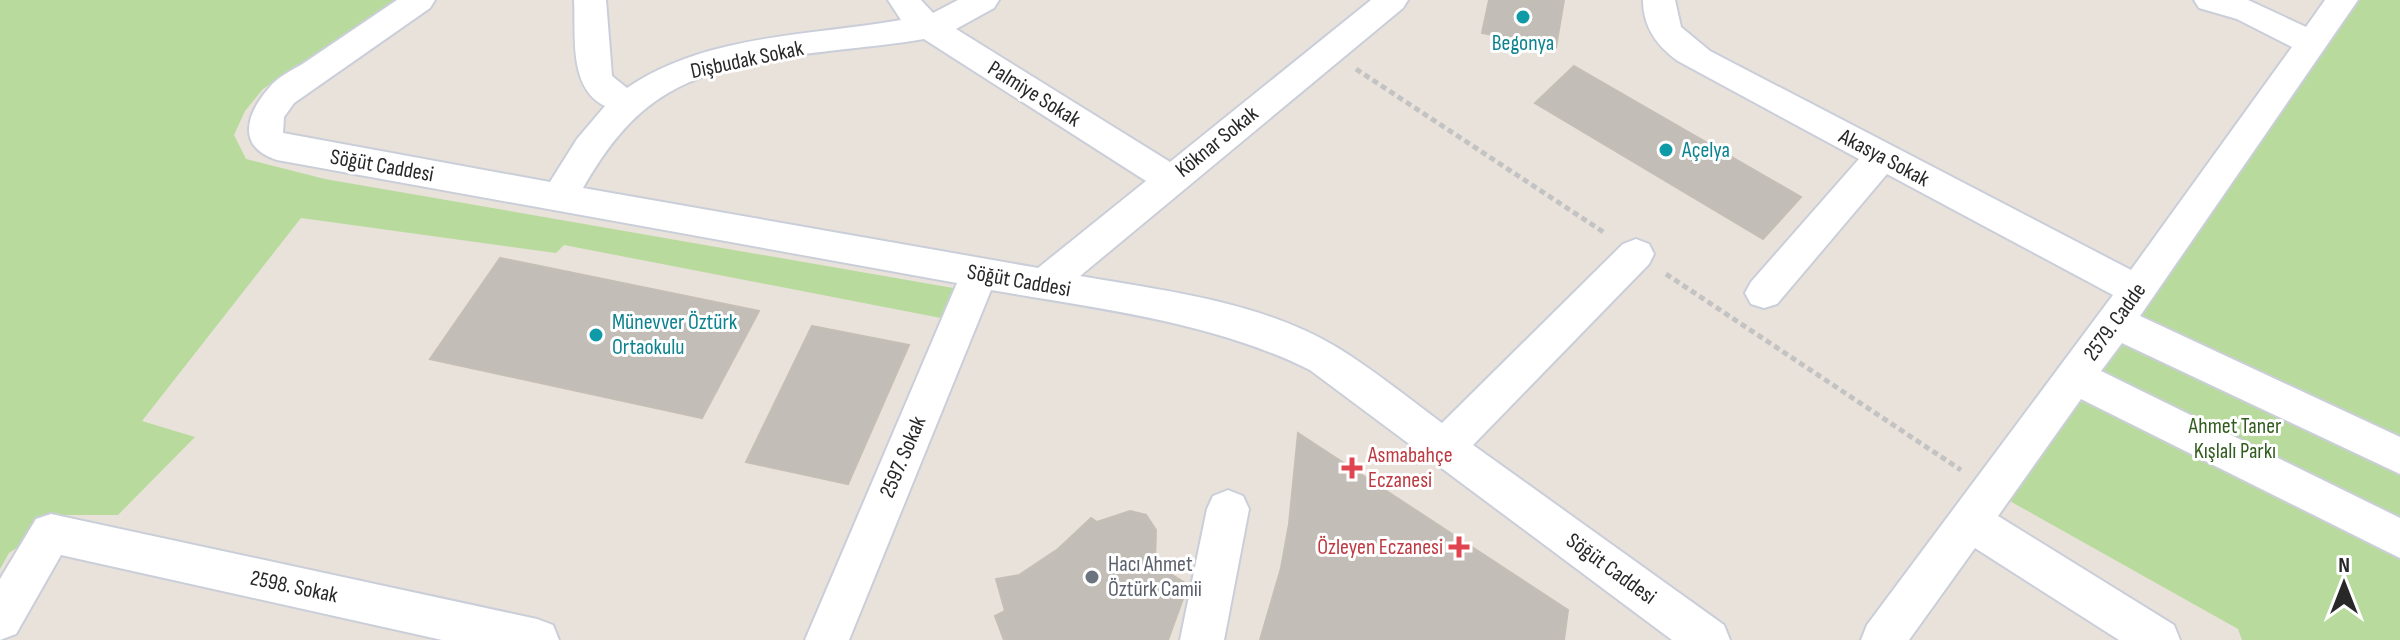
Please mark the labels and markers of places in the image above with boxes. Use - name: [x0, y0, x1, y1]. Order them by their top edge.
- marker: Begonya: [1514, 8, 1532, 26]
- place label: Begonya: [1492, 30, 1554, 57]
- place label: Açelya: [1681, 137, 1730, 164]
- marker: Açelya: [1657, 141, 1675, 159]
- place label: Münevver Öztürk Ortaokulu: [612, 309, 738, 361]
- marker: Münevver Öztürk Ortaokulu: [587, 326, 605, 344]
- place label: Asmabahçe Eczanesi: [1367, 442, 1453, 494]
- marker: Asmabahçe Eczanesi: [1343, 459, 1361, 477]
- place label: Özleyen Eczanesi: [1317, 534, 1443, 561]
- marker: Özleyen Eczanesi: [1450, 538, 1468, 556]
- place label: Hacı Ahmet Öztürk Camii: [1108, 551, 1202, 603]
- marker: Hacı Ahmet Öztürk Camii: [1083, 568, 1101, 586]

